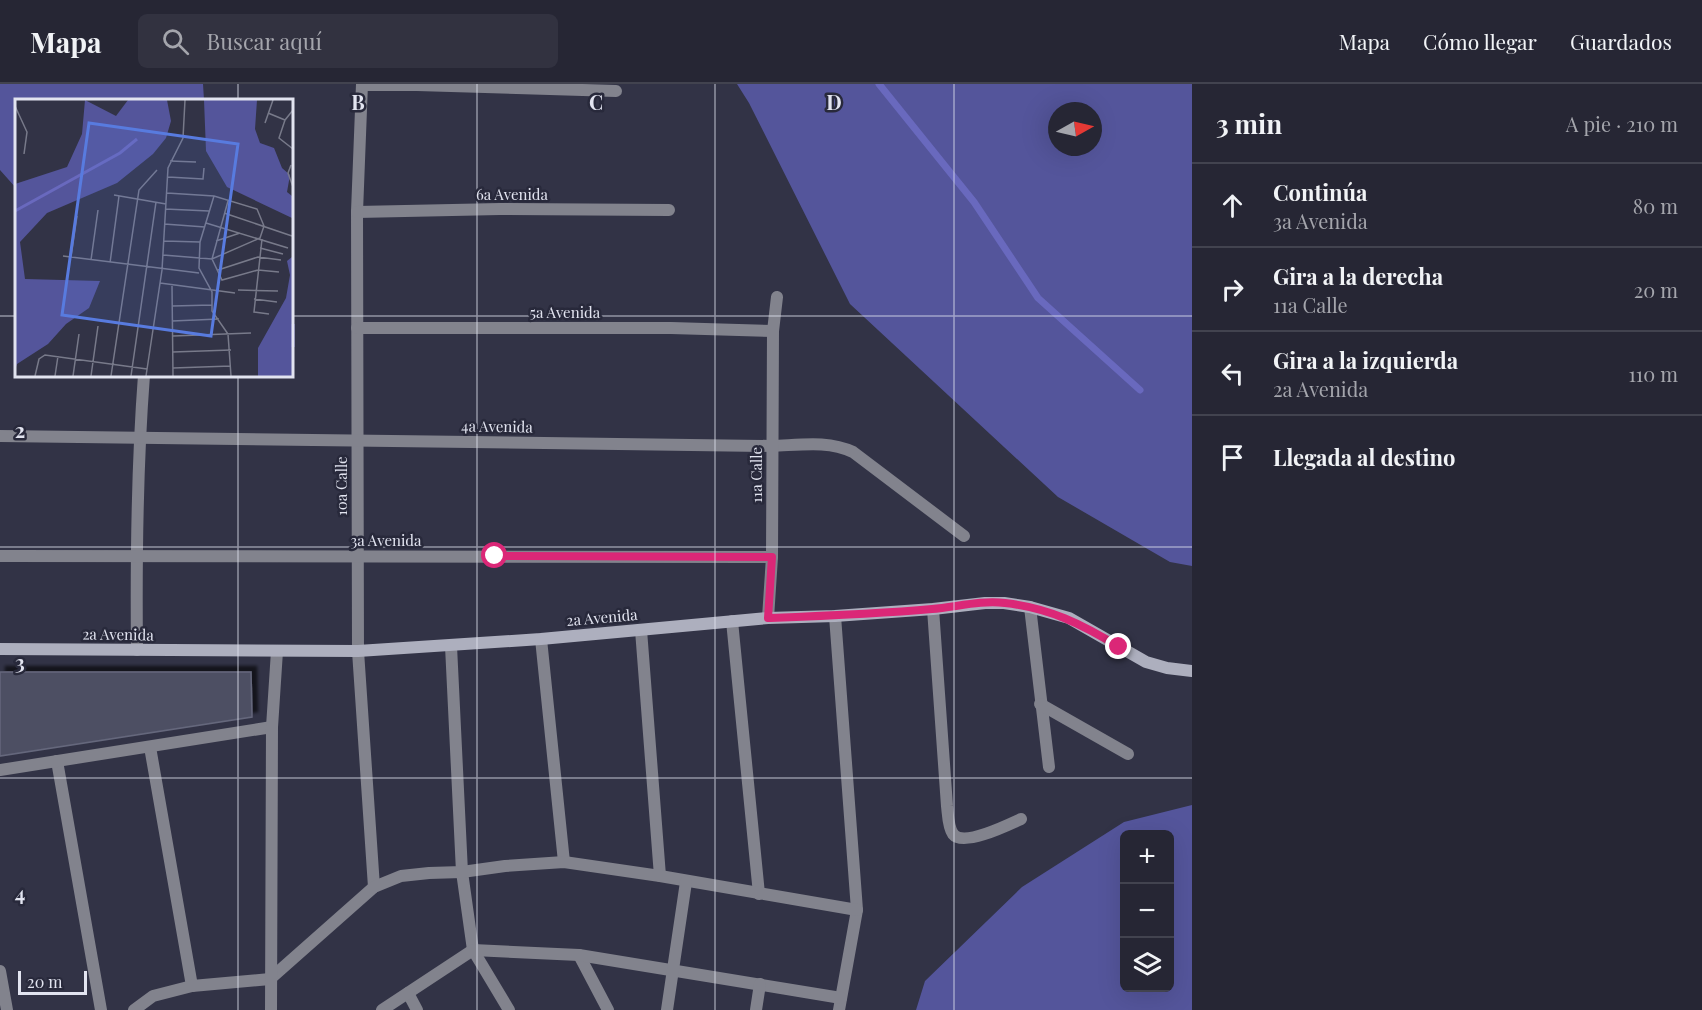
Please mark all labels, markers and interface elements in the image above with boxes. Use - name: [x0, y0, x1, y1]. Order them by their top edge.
- search box: [138, 14, 558, 68]
- text: Mapa: [30, 23, 102, 60]
- icon: search: [159, 25, 192, 58]
- text: Buscar aquí: [207, 26, 322, 56]
- text: Mapa: [1339, 27, 1390, 55]
- text: Cómo llegar: [1423, 27, 1537, 55]
- text: Guardados: [1570, 27, 1672, 55]
- text: B: [351, 88, 365, 115]
- text: C: [589, 88, 603, 115]
- text: D: [826, 88, 842, 115]
- inset map: [15, 99, 292, 376]
- north arrow: [1048, 102, 1102, 156]
- text: 3 min: [1216, 106, 1282, 141]
- text: A pie · 210 m: [1566, 110, 1678, 137]
- text: Continúa: [1273, 177, 1367, 207]
- street label: 6a Avenida: [476, 184, 549, 204]
- icon: ahead: [1216, 189, 1249, 222]
- text: 80 m: [1633, 192, 1678, 219]
- text: 3a Avenida: [1273, 207, 1368, 234]
- text: Gira a la derecha: [1273, 261, 1443, 291]
- icon: right: [1216, 273, 1249, 306]
- text: 20 m: [1634, 276, 1678, 303]
- text: 11a Calle: [1273, 291, 1348, 318]
- street label: 5a Avenida: [530, 302, 601, 322]
- text: Gira a la izquierda: [1273, 345, 1458, 375]
- icon: left: [1216, 357, 1249, 390]
- text: 110 m: [1628, 360, 1678, 387]
- text: 2a Avenida: [1273, 375, 1368, 402]
- street label: 4a Avenida: [461, 415, 534, 437]
- text: 2: [15, 416, 25, 443]
- icon: arrive: [1216, 441, 1249, 474]
- text: Llegada al destino: [1273, 442, 1455, 472]
- street label: 11a Calle: [746, 447, 766, 503]
- street label: 10a Calle: [331, 456, 351, 516]
- street label: 3a Avenida: [350, 530, 422, 550]
- route start: [481, 542, 507, 568]
- street label: 2a Avenida: [565, 604, 639, 630]
- street label: 2a Avenida: [82, 623, 154, 645]
- route end: [1105, 633, 1131, 659]
- text: 3: [15, 648, 25, 675]
- map controls: [1120, 830, 1174, 992]
- button: +: [1120, 830, 1174, 884]
- text: 4: [15, 879, 25, 906]
- button: −: [1120, 884, 1174, 938]
- button: layers: [1120, 938, 1174, 992]
- scale bar: [18, 968, 87, 996]
- text: 20 m: [27, 971, 62, 992]

